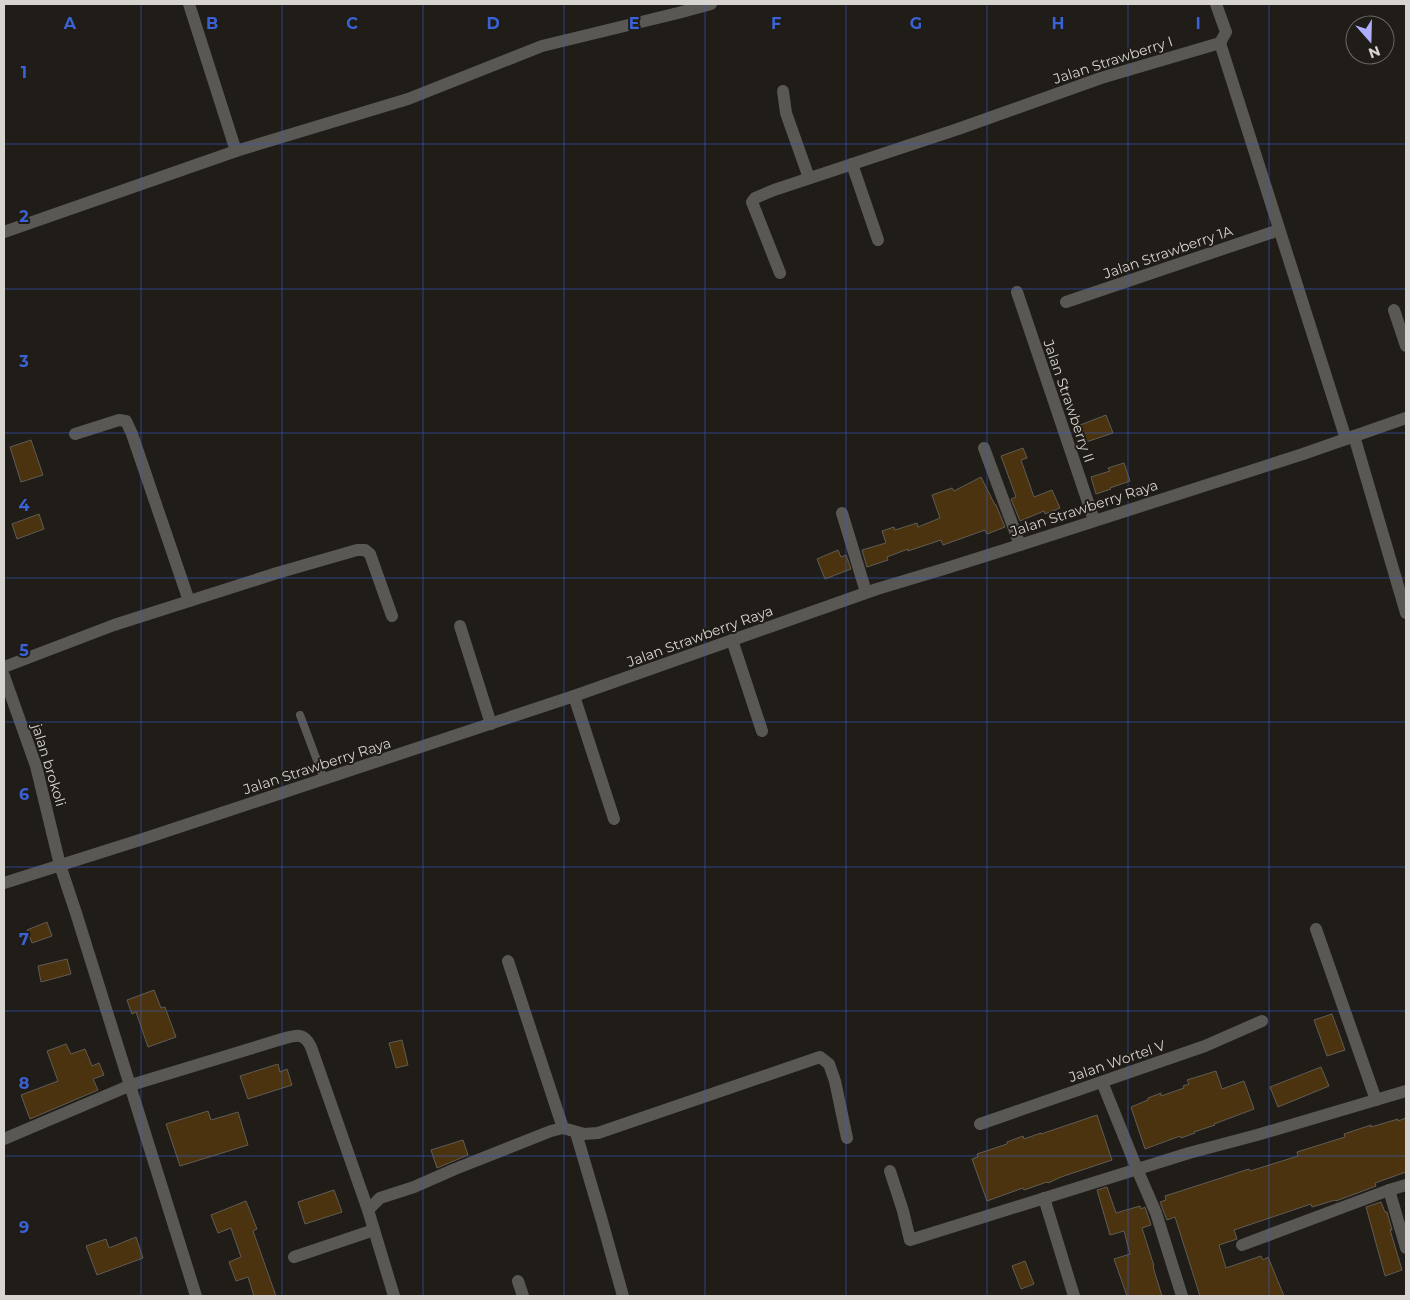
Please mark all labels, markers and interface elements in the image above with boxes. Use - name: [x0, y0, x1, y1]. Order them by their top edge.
- text: A: [63, 14, 77, 33]
- text: B: [206, 14, 218, 33]
- text: C: [346, 14, 358, 33]
- text: D: [486, 14, 500, 33]
- text: E: [629, 14, 639, 33]
- text: F: [771, 14, 781, 33]
- text: G: [910, 14, 922, 33]
- text: H: [1052, 14, 1064, 33]
- text: I: [1195, 14, 1201, 33]
- north arrow: [1345, 15, 1395, 65]
- street label: Jalan Strawberry I: [1050, 32, 1175, 88]
- text: N: [1366, 42, 1383, 63]
- text: 1: [21, 63, 27, 82]
- text: 2: [19, 207, 29, 226]
- street label: Jalan Strawberry 1A: [1100, 221, 1236, 283]
- street label: Jalan Strawberry II: [1039, 336, 1098, 465]
- text: 3: [18, 352, 29, 371]
- street label: Jalan Strawberry Raya: [1007, 476, 1160, 541]
- text: 4: [18, 496, 30, 515]
- street label: Jalan Strawberry Raya: [624, 601, 775, 671]
- text: 5: [19, 641, 29, 660]
- street label: jalan brokoli: [27, 720, 70, 808]
- street label: Jalan Strawberry Raya: [240, 734, 393, 799]
- text: 6: [19, 785, 29, 804]
- text: 7: [19, 930, 29, 949]
- street label: Jalan Wortel V: [1065, 1036, 1168, 1086]
- text: 8: [19, 1074, 29, 1093]
- text: 9: [19, 1218, 29, 1237]

